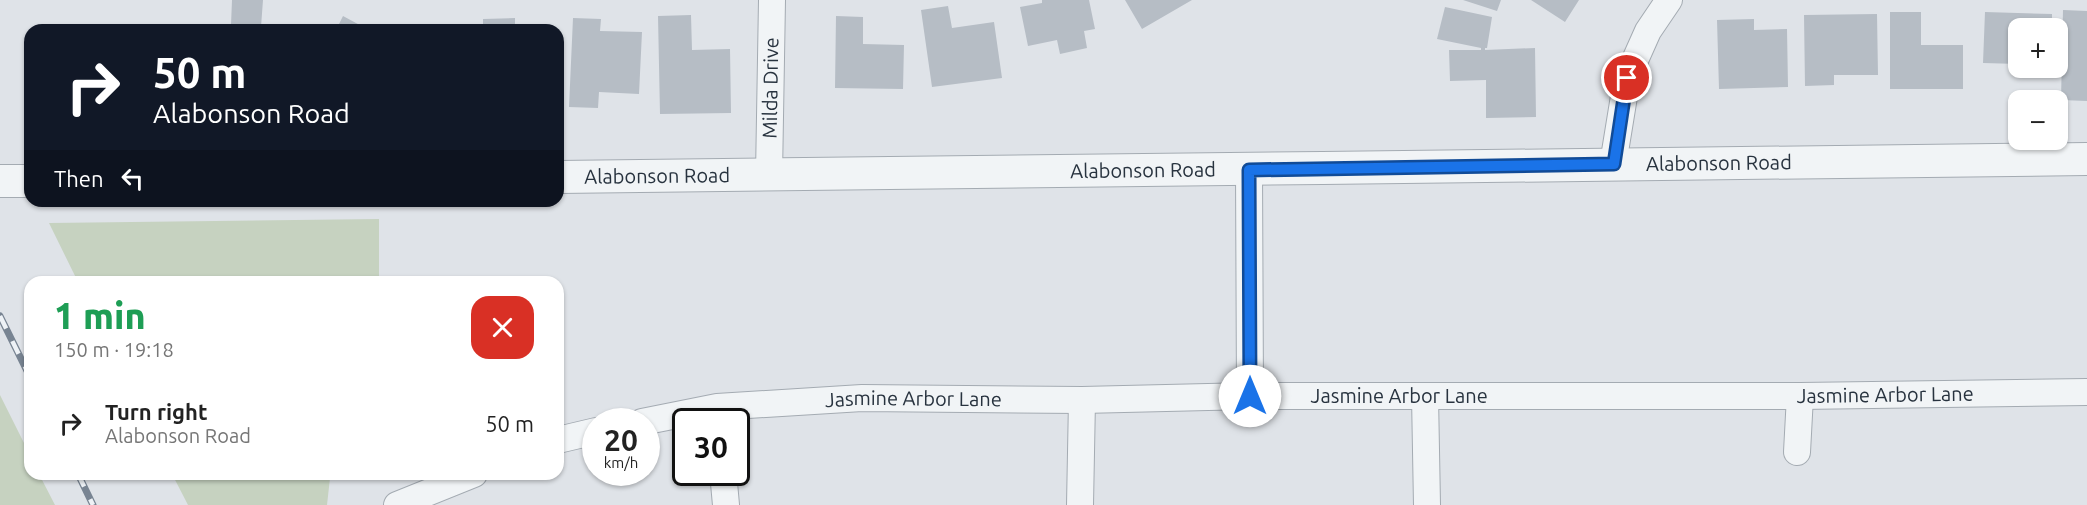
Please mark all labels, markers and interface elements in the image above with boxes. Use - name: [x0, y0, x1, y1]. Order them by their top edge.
- map controls: [2008, 18, 2068, 150]
- button: +: [2008, 18, 2068, 78]
- street label: Milda Drive: [758, 37, 782, 139]
- icon: right: [54, 48, 132, 126]
- text: 50 m: [153, 49, 247, 96]
- pin: [1601, 52, 1652, 103]
- icon: arrive: [1610, 61, 1643, 94]
- button: −: [2008, 90, 2068, 150]
- text: Alabonson Road: [153, 98, 350, 128]
- street label: Alabonson Road: [1646, 150, 1792, 175]
- street label: Alabonson Road: [1070, 157, 1216, 182]
- icon: left: [116, 162, 149, 195]
- street label: Alabonson Road: [584, 163, 730, 188]
- text: Then: [54, 166, 104, 191]
- text: 1 min: [54, 295, 146, 336]
- button: close: [471, 296, 534, 359]
- text: 150 m · 19:18: [54, 338, 174, 361]
- position arrow: [1218, 364, 1282, 428]
- street label: Jasmine Arbor Lane: [1796, 382, 1974, 407]
- street label: Jasmine Arbor Lane: [1311, 384, 1488, 407]
- street label: Jasmine Arbor Lane: [824, 386, 1002, 411]
- text: Turn right: [105, 399, 207, 424]
- icon: right: [54, 407, 87, 440]
- speed limit sign: 30: [672, 408, 750, 486]
- text: 50 m: [485, 411, 534, 436]
- text: 20: [604, 423, 638, 457]
- text: Alabonson Road: [105, 424, 251, 447]
- text: km/h: [604, 454, 638, 471]

